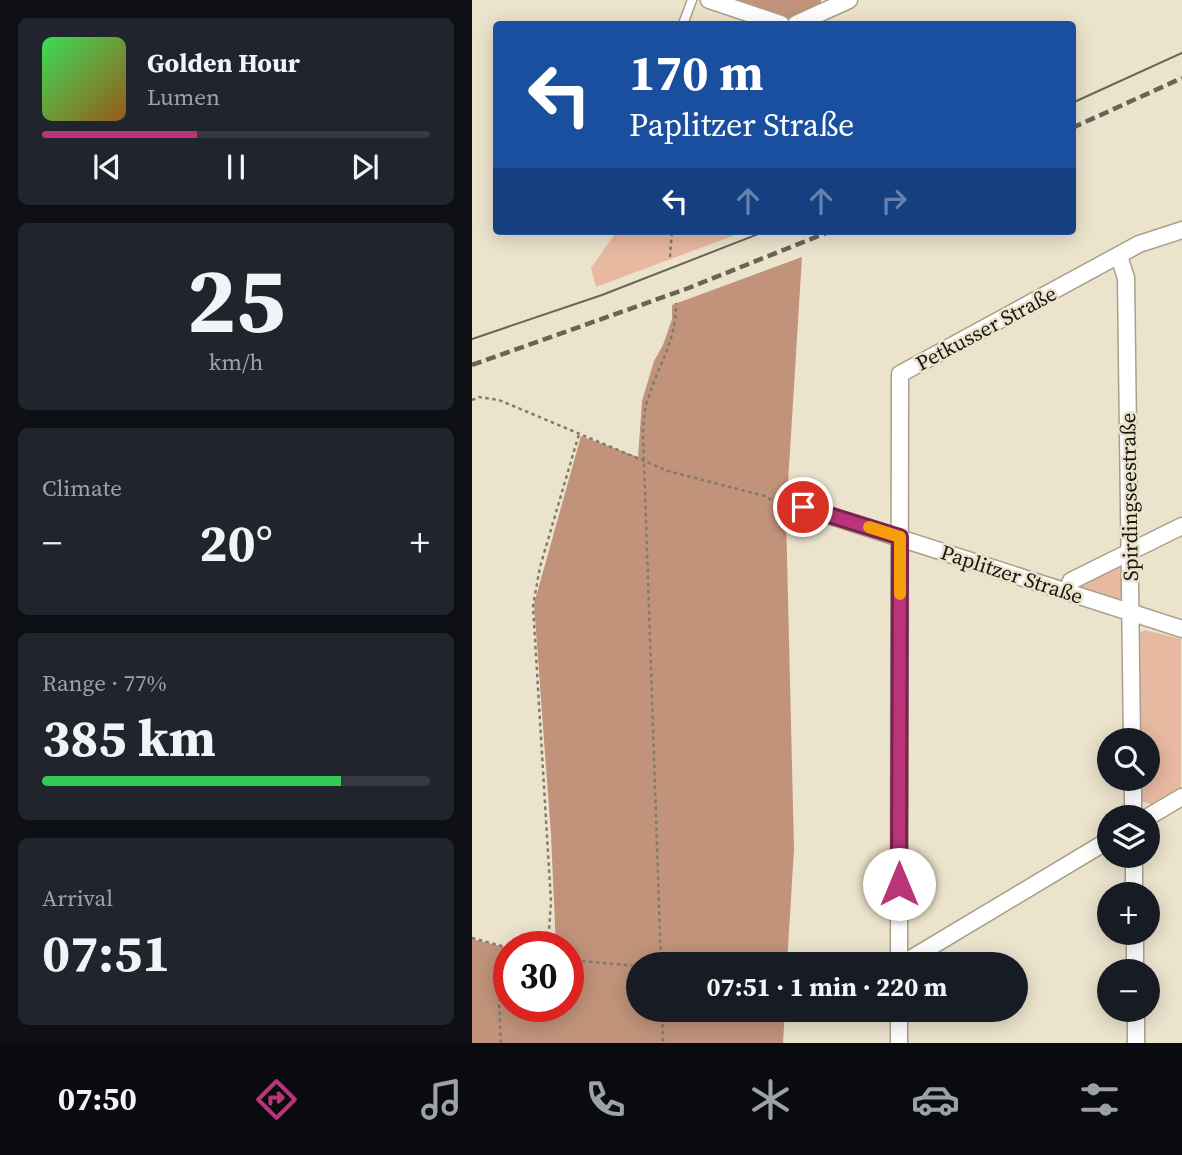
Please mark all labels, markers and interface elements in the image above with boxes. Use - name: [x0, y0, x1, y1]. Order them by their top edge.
- text: 170 m: [629, 39, 764, 106]
- text: Golden Hour: [147, 45, 300, 81]
- icon: left: [514, 49, 605, 140]
- text: Lumen: [147, 81, 220, 113]
- text: Paplitzer Straße: [629, 103, 854, 147]
- icon: previous: [88, 148, 126, 186]
- icon: pause: [217, 148, 255, 186]
- icon: next: [346, 148, 384, 186]
- icon: left: [656, 182, 694, 220]
- icon: ahead: [729, 182, 767, 220]
- icon: ahead: [802, 182, 840, 220]
- icon: right: [875, 182, 913, 220]
- text: 25: [187, 238, 285, 362]
- street label: Petkusser Straße: [910, 279, 1062, 377]
- text: km/h: [209, 346, 263, 378]
- street label: Spirdingseestraße: [1113, 413, 1145, 581]
- text: Climate: [42, 472, 122, 504]
- pin: [773, 477, 833, 537]
- icon: arrive: [784, 488, 822, 526]
- text: 20°: [199, 507, 273, 578]
- text: −: [42, 517, 62, 569]
- text: +: [410, 517, 430, 569]
- street label: Paplitzer Straße: [937, 537, 1087, 611]
- text: Range · 77%: [42, 667, 167, 699]
- text: 385 km: [42, 702, 216, 773]
- map controls: [1097, 728, 1160, 1022]
- button: search: [1097, 728, 1160, 791]
- button: layers: [1097, 805, 1160, 868]
- position arrow: [862, 847, 936, 921]
- text: Arrival: [42, 882, 113, 914]
- button: +: [1097, 882, 1160, 945]
- text: 07:51: [42, 917, 170, 988]
- speed limit sign: 30: [493, 931, 584, 1022]
- button: −: [1097, 959, 1160, 1022]
- text: 07:51 · 1 min · 220 m: [707, 969, 947, 1005]
- icon: directions: [252, 1075, 301, 1124]
- icon: music: [417, 1075, 466, 1124]
- icon: phone: [581, 1075, 630, 1124]
- icon: climate: [746, 1075, 795, 1124]
- icon: car: [911, 1075, 960, 1124]
- icon: filters: [1075, 1075, 1124, 1124]
- text: 07:50: [58, 1077, 137, 1121]

